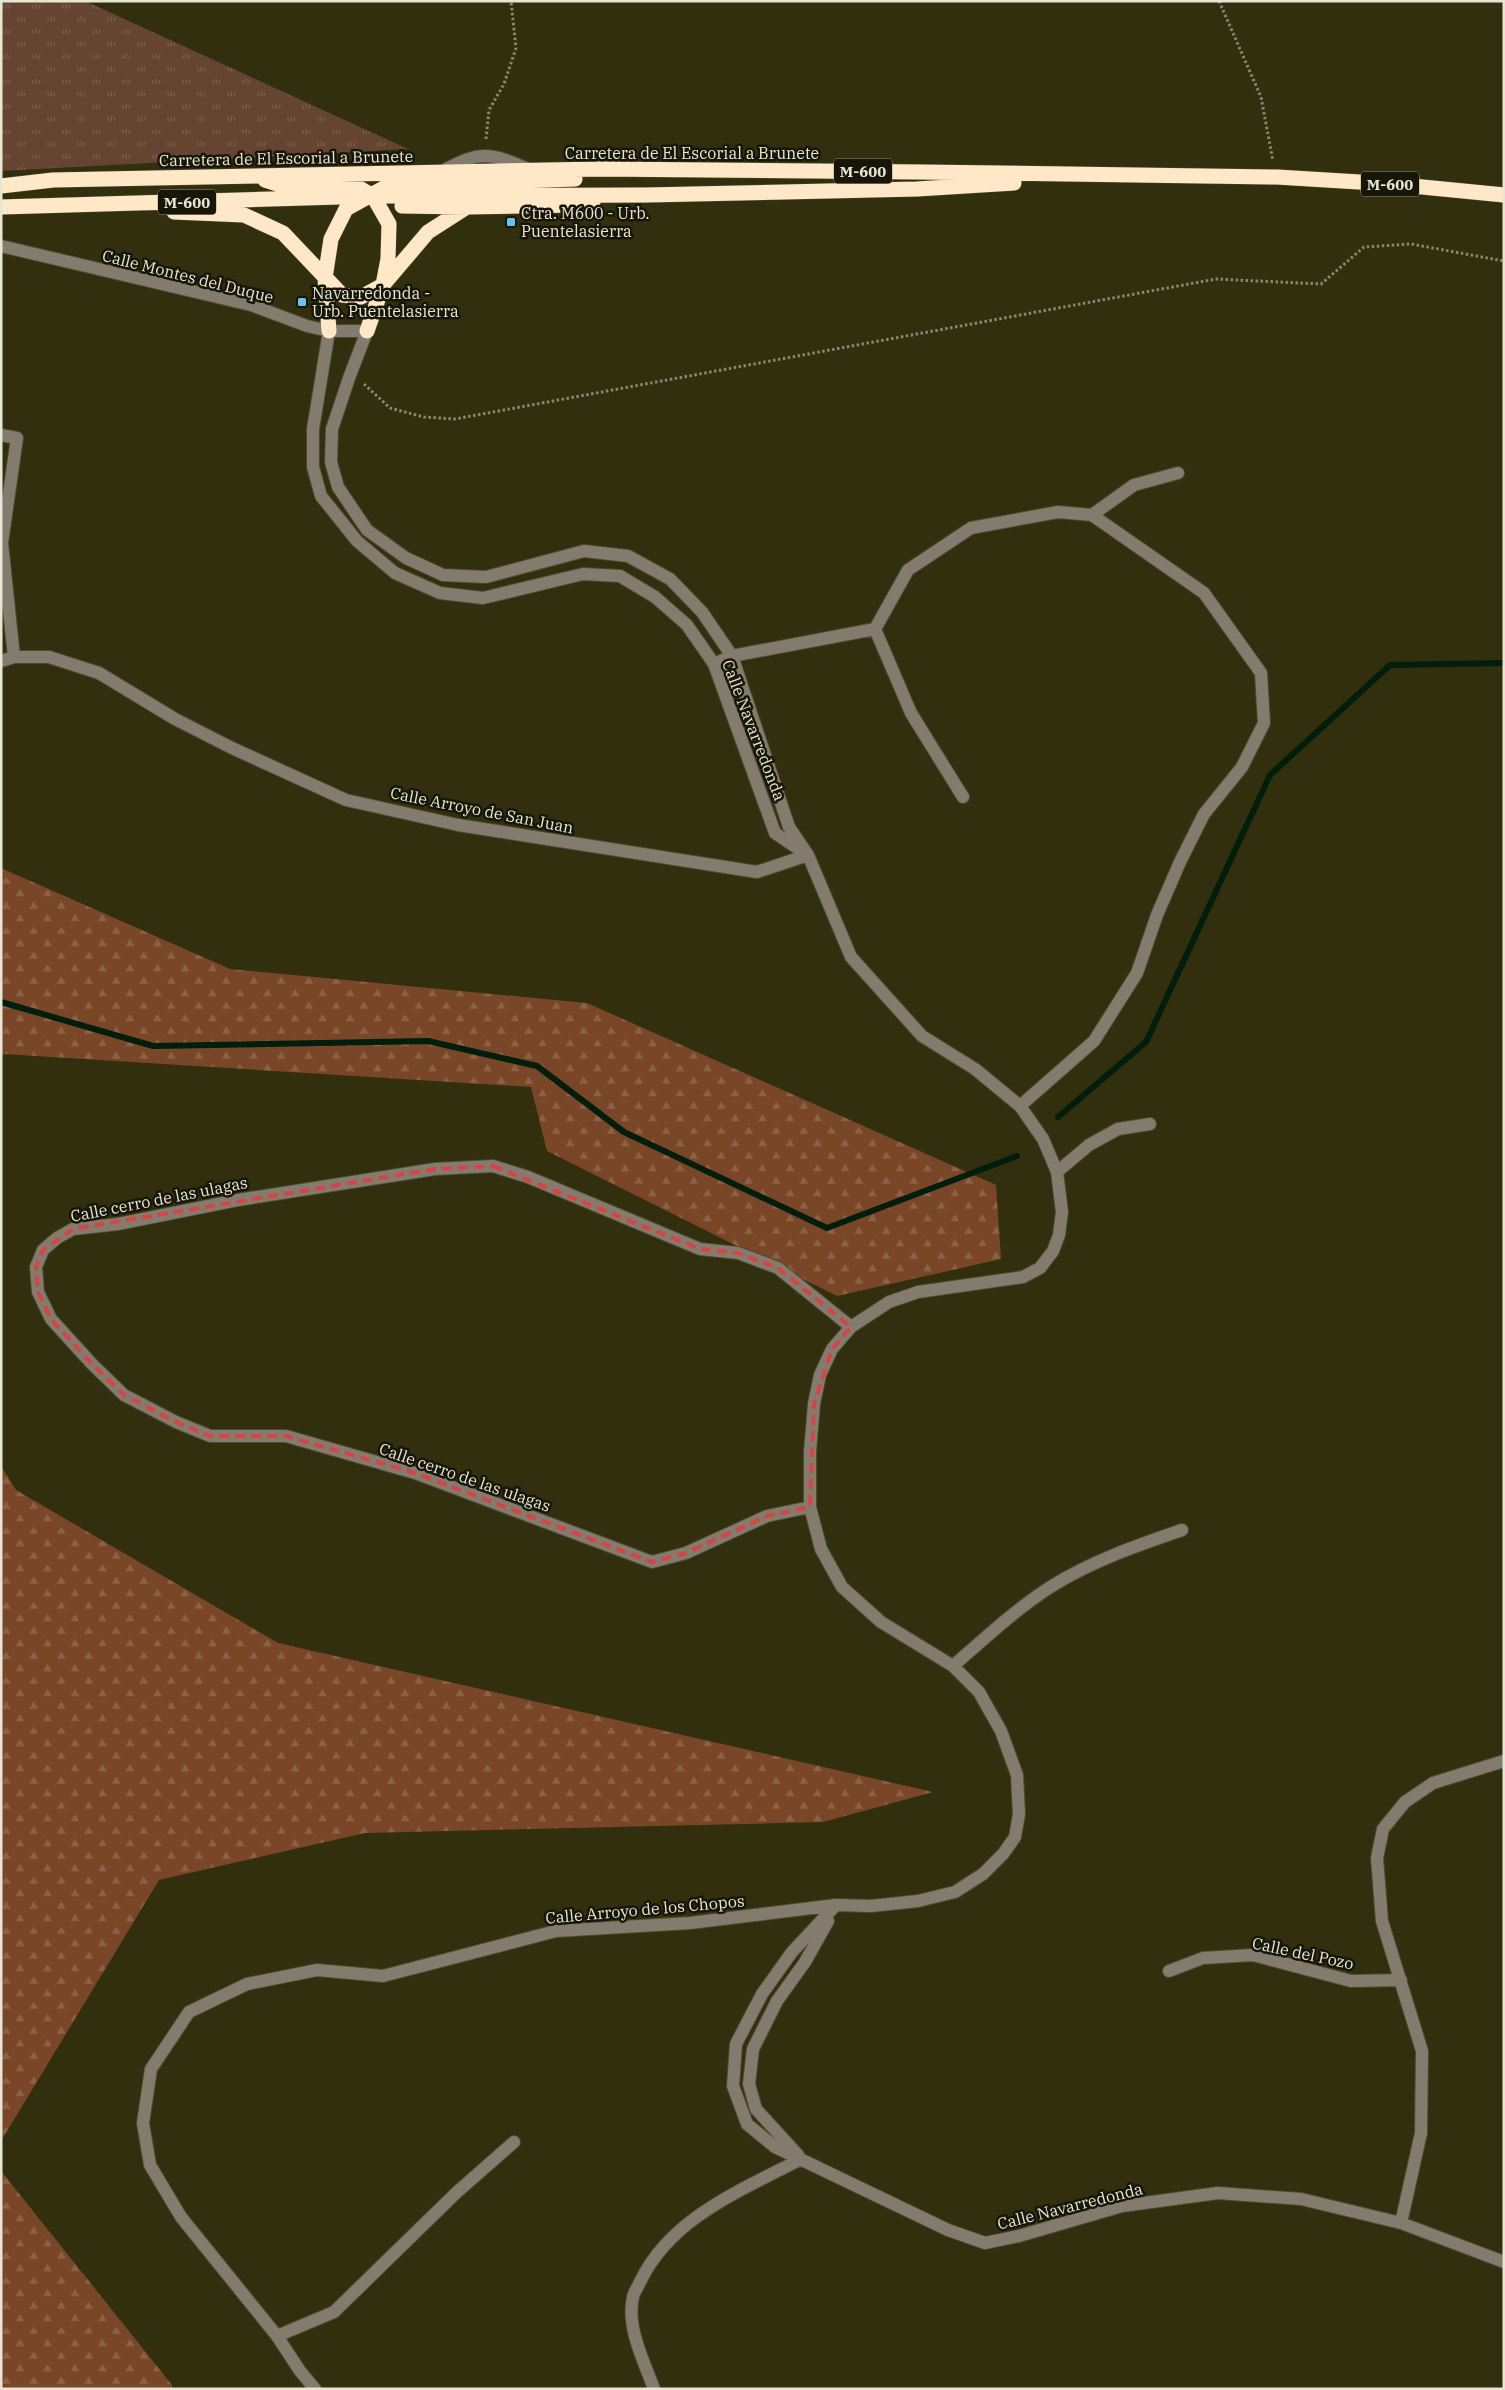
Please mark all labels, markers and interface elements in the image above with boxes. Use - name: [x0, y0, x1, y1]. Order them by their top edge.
- street label: Carretera de El Escorial a Brunete: [565, 143, 819, 163]
- street label: Carretera de El Escorial a Brunete: [159, 146, 413, 170]
- road number: M-600: [834, 158, 892, 184]
- road number: M-600: [1361, 172, 1419, 196]
- road number: M-600: [158, 190, 216, 214]
- place label: Ctra. M600 - Urb. Puentelasierra: [521, 203, 650, 241]
- marker: Ctra. M600 - Urb. Puentelasierra: [505, 216, 517, 228]
- street label: Calle Montes del Duque: [100, 245, 276, 307]
- place label: Navarredonda - Urb. Puentelasierra: [312, 283, 459, 321]
- marker: Navarredonda - Urb. Puentelasierra: [296, 296, 308, 308]
- street label: Calle Navarredonda: [718, 657, 790, 803]
- street label: Calle Arroyo de San Juan: [389, 782, 575, 838]
- street label: Calle cerro de las ulagas: [69, 1172, 249, 1226]
- street label: Calle cerro de las ulagas: [377, 1438, 553, 1516]
- street label: Calle Arroyo de los Chopos: [545, 1890, 745, 1928]
- street label: Calle del Pozo: [1250, 1932, 1356, 1974]
- street label: Calle Navarredonda: [995, 2178, 1145, 2234]

